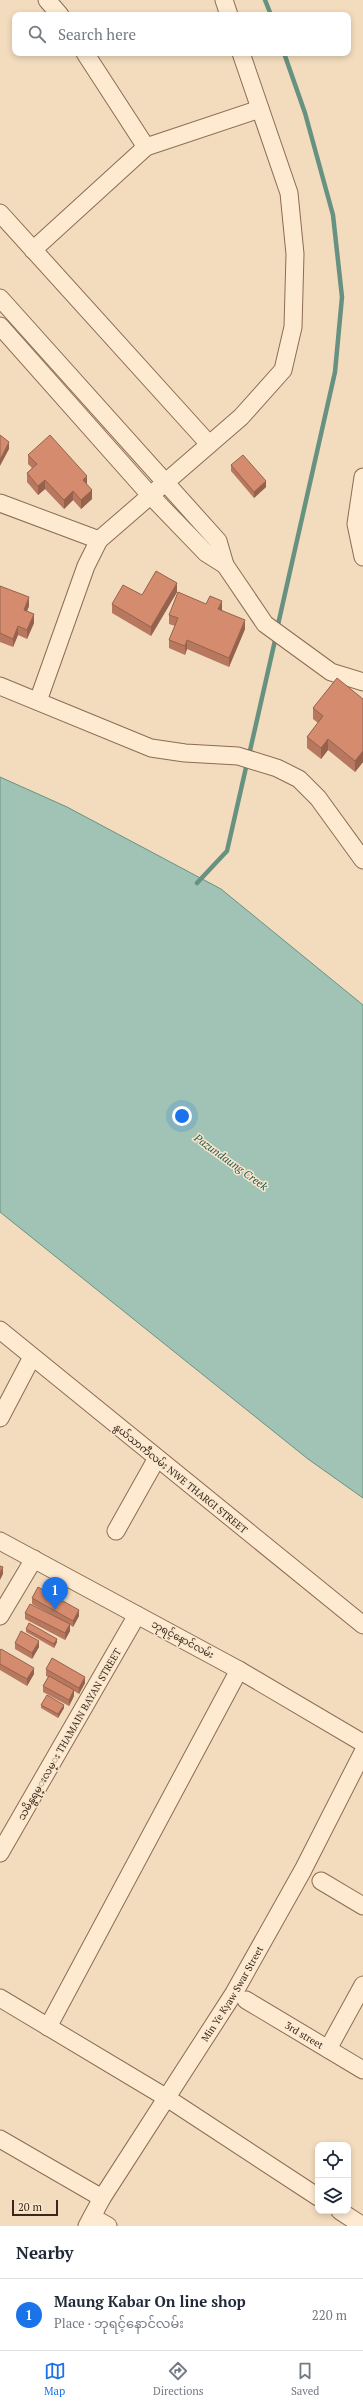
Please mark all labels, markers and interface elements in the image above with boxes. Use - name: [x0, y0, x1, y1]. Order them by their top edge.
- search box: [12, 12, 351, 56]
- icon: search: [26, 23, 48, 45]
- text: Search here: [58, 24, 136, 44]
- your location: [172, 1106, 192, 1126]
- water label: Pazundaung Creek: [191, 1130, 271, 1194]
- street label: နွယ်သာကီလမ်း NWE THARGI STREET: [110, 1420, 251, 1538]
- pin: 1: [42, 1577, 68, 1610]
- street label: ဘုရင့်နောင်လမ်း: [148, 1617, 217, 1663]
- street label: သမိန္ဗရမ္းလမ္း THAMAIN BAYAN STREET: [14, 1646, 126, 1824]
- street label: Min Ye Kyaw Swar Street: [198, 1943, 266, 2044]
- street label: 3rd street: [282, 2019, 326, 2052]
- map controls: [315, 2142, 351, 2214]
- button: locate: [315, 2142, 351, 2178]
- button: layers: [315, 2178, 351, 2214]
- scale bar: [12, 2198, 58, 2217]
- text: 20 m: [18, 2200, 42, 2214]
- text: Nearby: [16, 2241, 74, 2264]
- text: Maung Kabar On line shop: [54, 2291, 246, 2311]
- text: 1: [25, 2306, 33, 2324]
- text: 220 m: [312, 2306, 347, 2324]
- text: Place · ဘုရင့်နောင်လမ်း: [54, 2314, 184, 2332]
- tab: Map: [44, 2360, 66, 2398]
- tab: Directions: [153, 2360, 204, 2398]
- tab: Saved: [291, 2360, 319, 2398]

